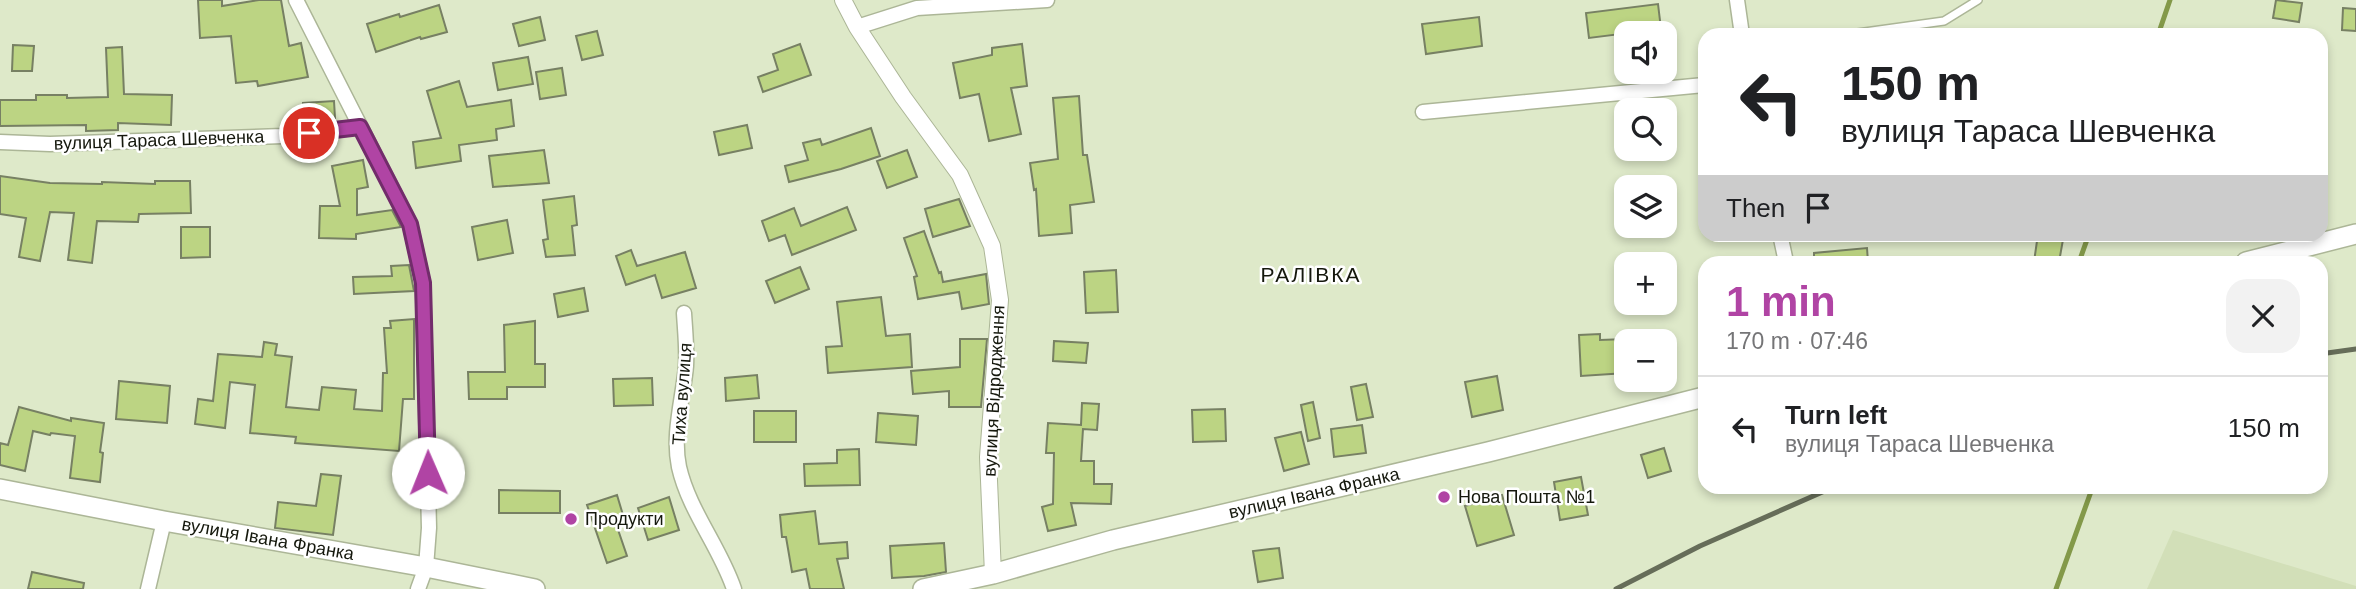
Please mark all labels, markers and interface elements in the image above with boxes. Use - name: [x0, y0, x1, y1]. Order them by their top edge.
- map controls: [1614, 21, 1677, 392]
- button: sound: [1614, 21, 1677, 84]
- icon: left: [1726, 56, 1817, 147]
- text: 150 m: [1841, 56, 1980, 110]
- button: search: [1614, 98, 1677, 161]
- pin: [279, 103, 339, 163]
- text: вулиця Тараса Шевченка: [1841, 113, 2215, 149]
- icon: arrive: [290, 114, 328, 152]
- street label: вулиця Тараса Шевченка: [53, 126, 266, 154]
- button: layers: [1614, 175, 1677, 238]
- icon: arrive: [1799, 189, 1837, 227]
- text: Then: [1726, 193, 1785, 223]
- button: +: [1614, 252, 1677, 315]
- district label: РАЛІВКА: [1261, 263, 1361, 286]
- text: 1 min: [1726, 278, 1836, 325]
- button: close: [2226, 279, 2300, 353]
- street label: вулиця Відродження: [980, 305, 1008, 477]
- text: 170 m · 07:46: [1726, 328, 1868, 354]
- button: −: [1614, 329, 1677, 392]
- street label: Тиха вулиця: [668, 342, 696, 446]
- text: Turn left: [1785, 400, 1887, 430]
- icon: left: [1726, 410, 1764, 448]
- text: 150 m: [2228, 413, 2300, 443]
- text: вулиця Тараса Шевченка: [1785, 431, 2054, 457]
- position arrow: [391, 436, 465, 510]
- street label: вулиця Івана Франка: [1227, 463, 1402, 522]
- place label: Нова Пошта №1: [1458, 487, 1595, 507]
- marker: Нова Пошта №1: [1436, 489, 1452, 505]
- place label: Продукти: [585, 509, 663, 529]
- marker: Продукти: [563, 511, 579, 527]
- street label: вулиця Івана Франка: [180, 514, 357, 564]

